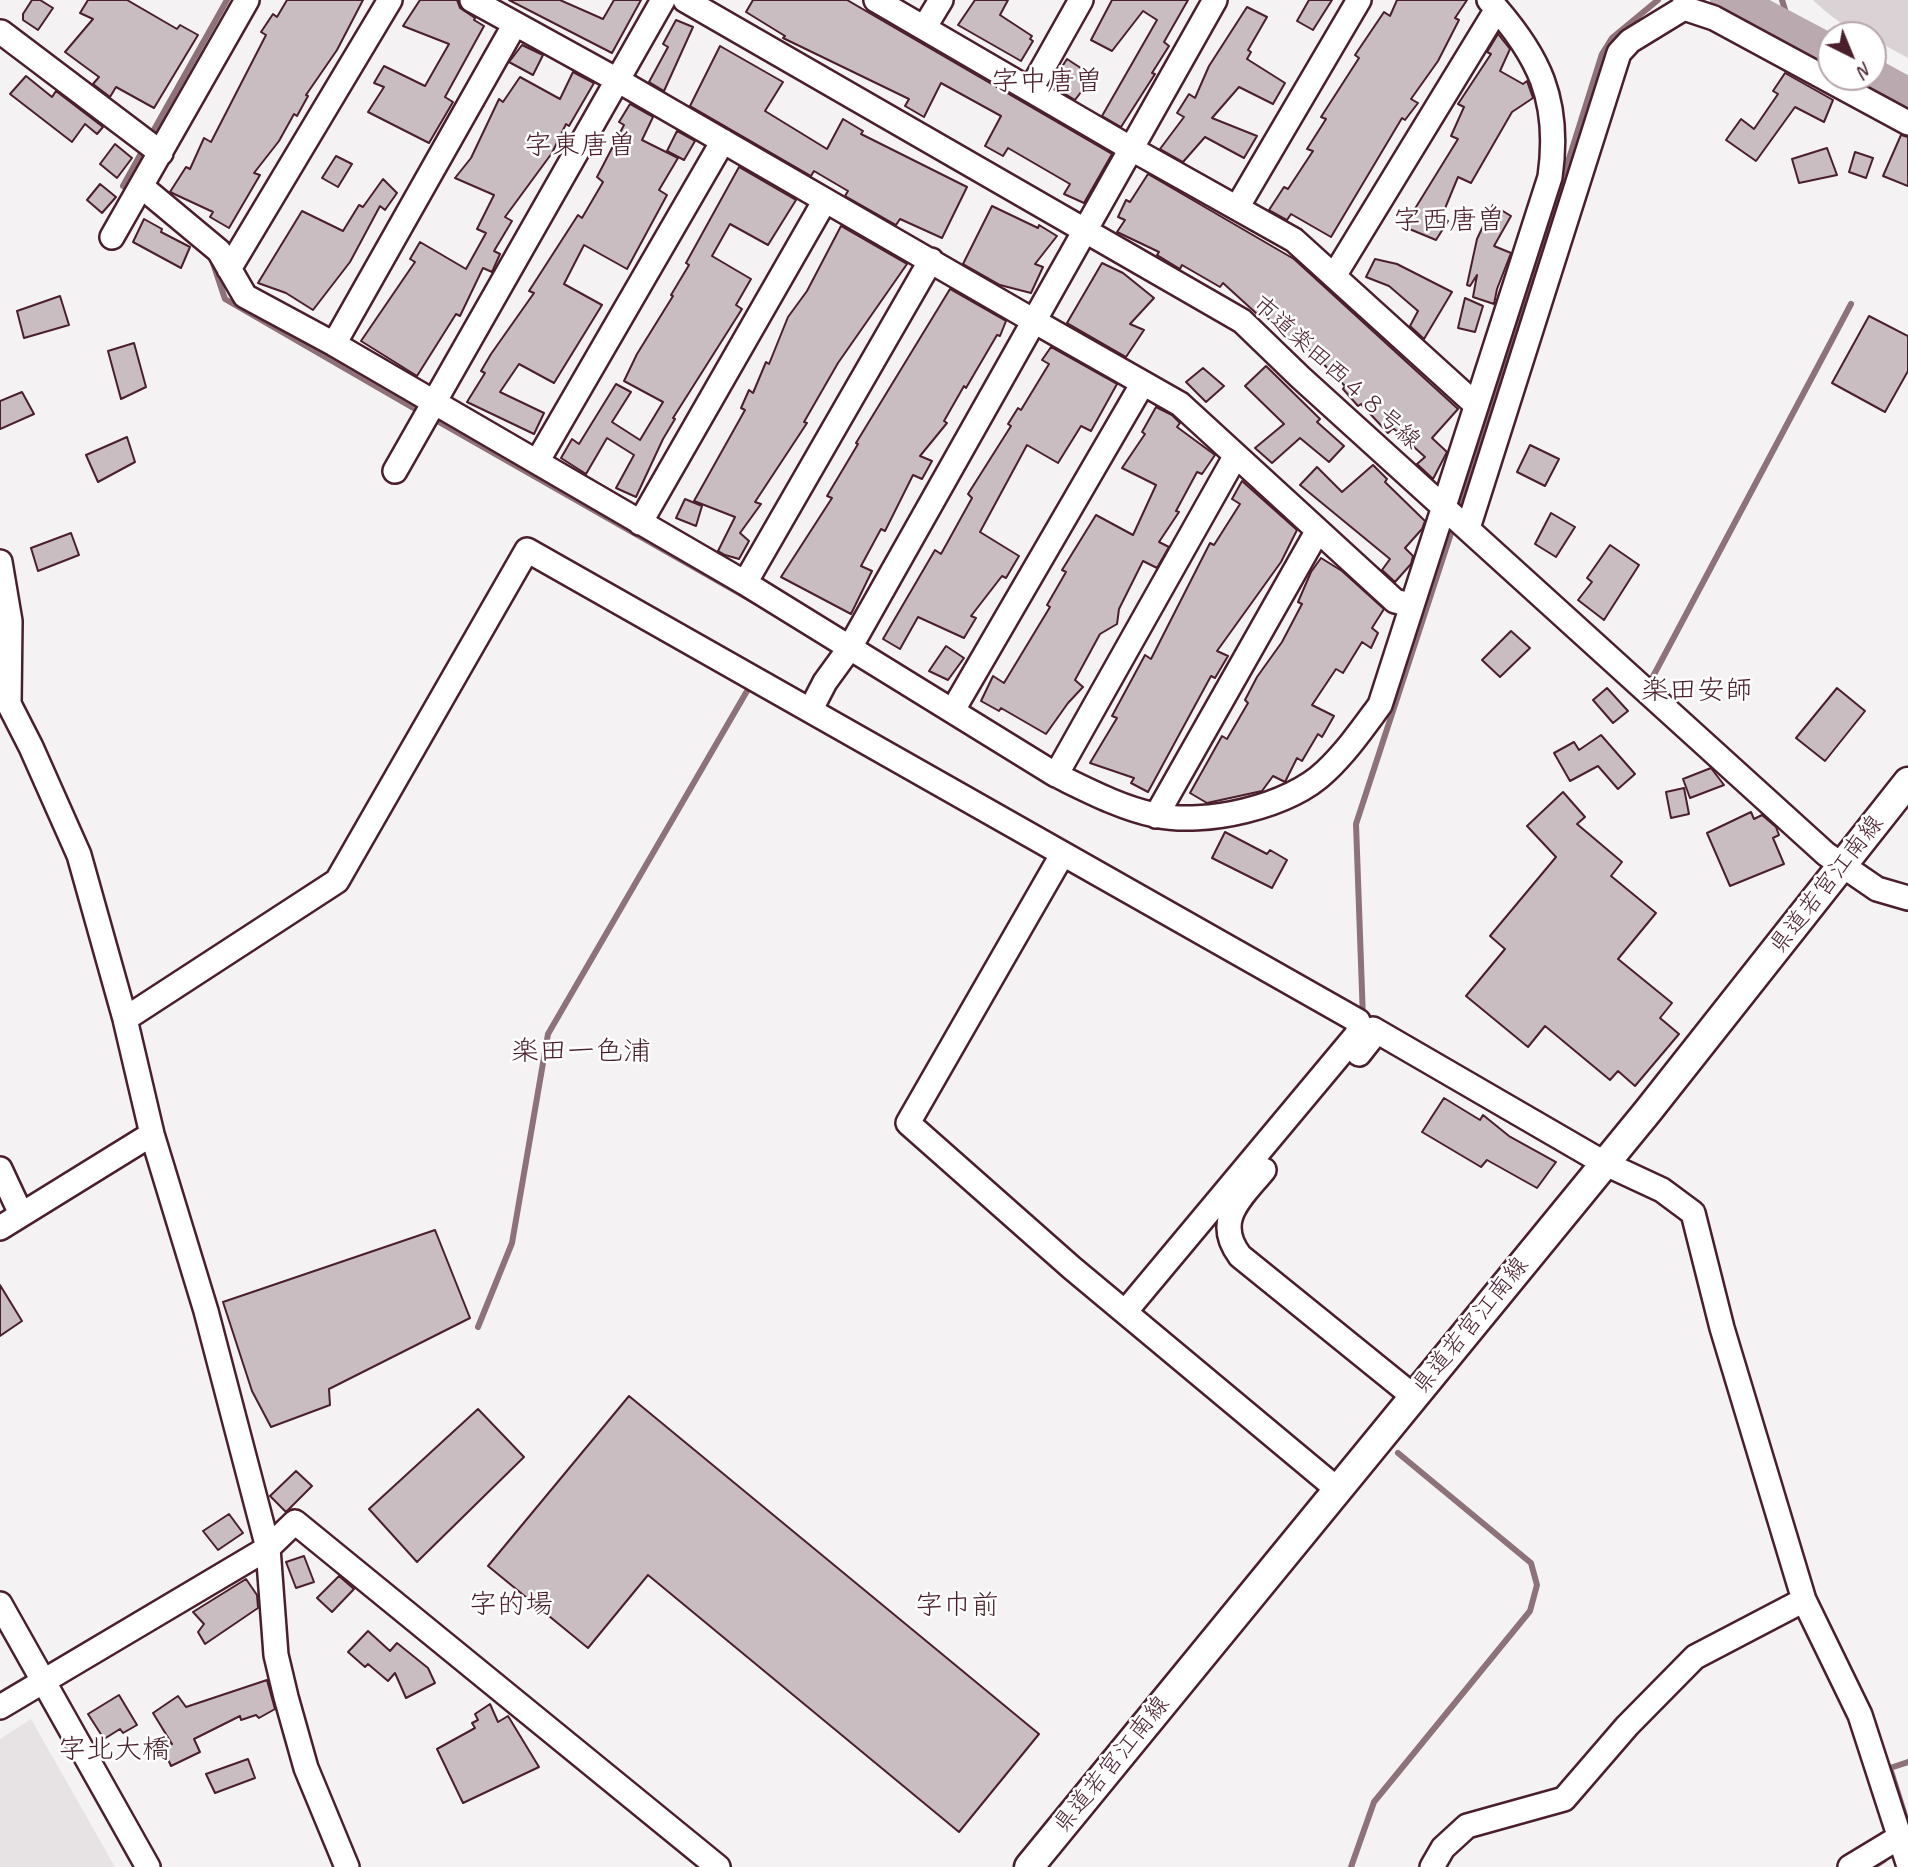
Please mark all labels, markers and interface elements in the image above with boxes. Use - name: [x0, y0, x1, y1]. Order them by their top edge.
- north arrow: [1817, 21, 1887, 91]
- text: N: [1852, 57, 1877, 83]
- district label: 字中唐曽: [991, 66, 1103, 100]
- district label: 字東唐曽: [524, 130, 636, 164]
- district label: 字西唐曽: [1393, 205, 1505, 239]
- street label: 市道楽田西４８号線: [1246, 290, 1426, 456]
- district label: 楽田安師: [1641, 675, 1753, 709]
- street label: 県道若宮江南線: [1764, 810, 1890, 960]
- district label: 楽田一色浦: [511, 1036, 651, 1070]
- street label: 県道若宮江南線: [1407, 1252, 1535, 1400]
- district label: 字的場: [469, 1589, 553, 1623]
- district label: 字巾前: [915, 1590, 999, 1624]
- street label: 県道若宮江南線: [1048, 1691, 1176, 1839]
- district label: 字北大橋: [58, 1734, 170, 1768]

